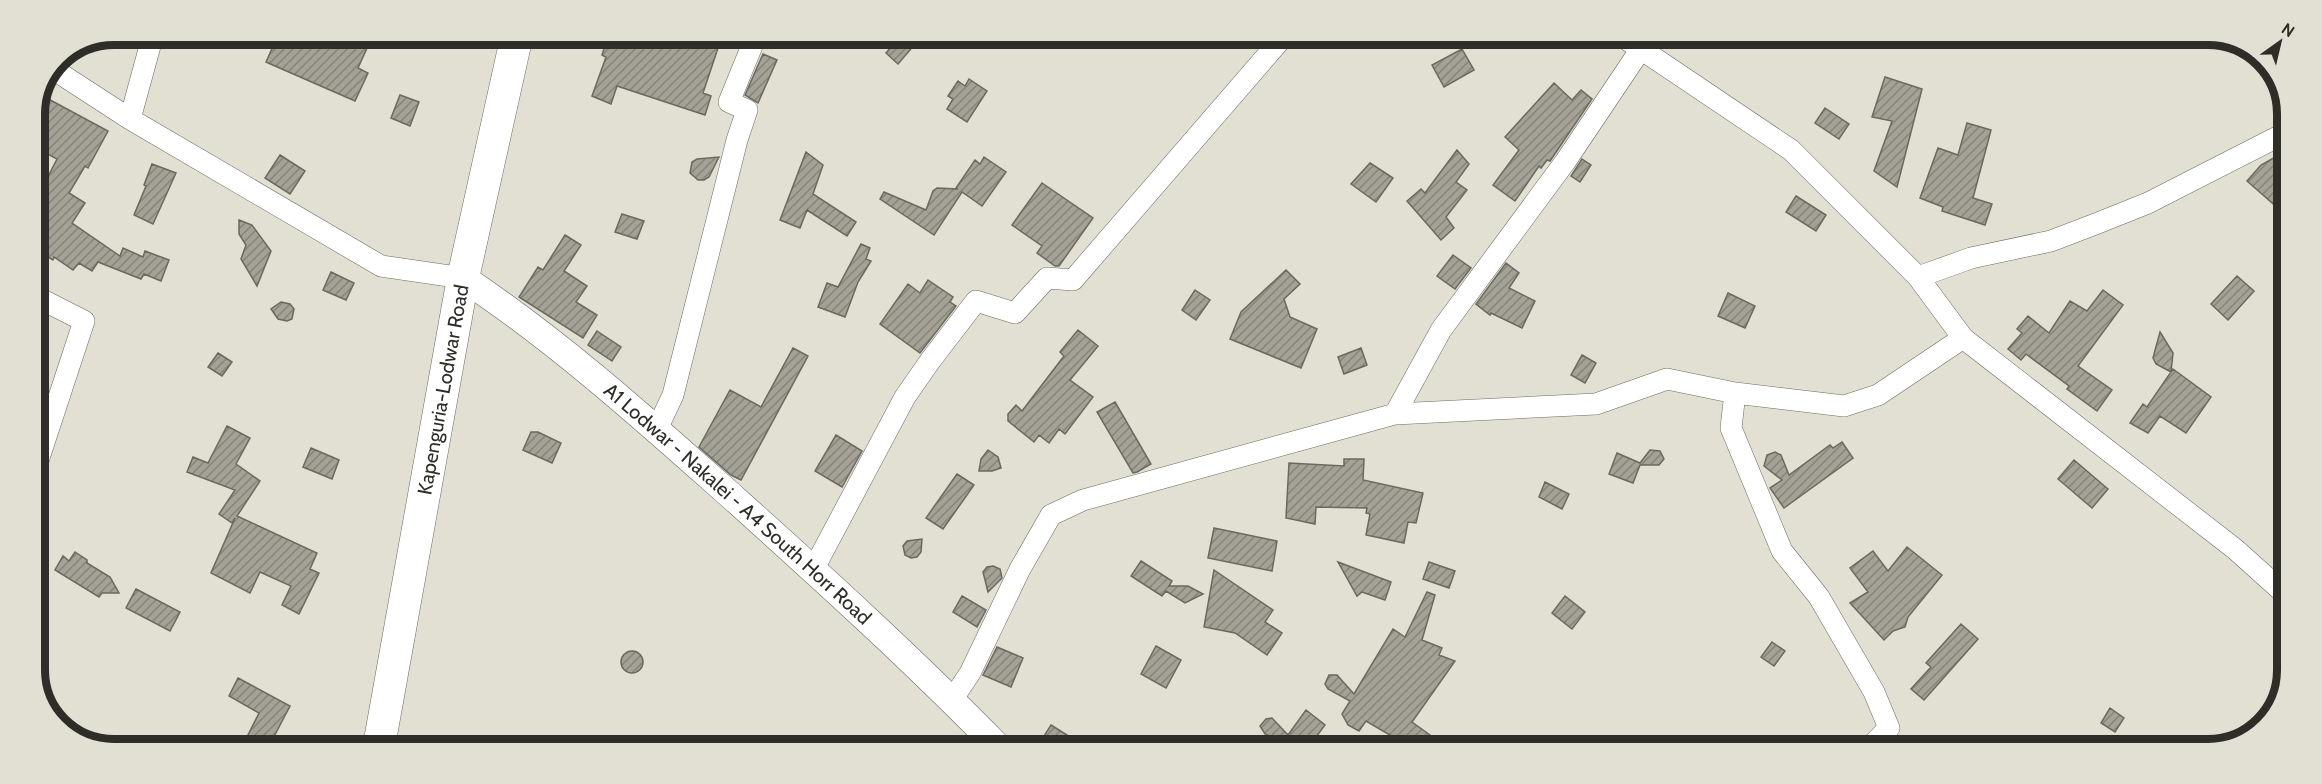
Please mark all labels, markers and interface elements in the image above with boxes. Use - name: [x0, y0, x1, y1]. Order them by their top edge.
- north arrow: [2250, 12, 2310, 72]
- text: N: [2278, 19, 2298, 41]
- street label: Kapenguria-Lodwar Road: [412, 283, 474, 497]
- street label: A1 Lodwar - Nakalei - A4 South Horr Road: [599, 378, 876, 629]

